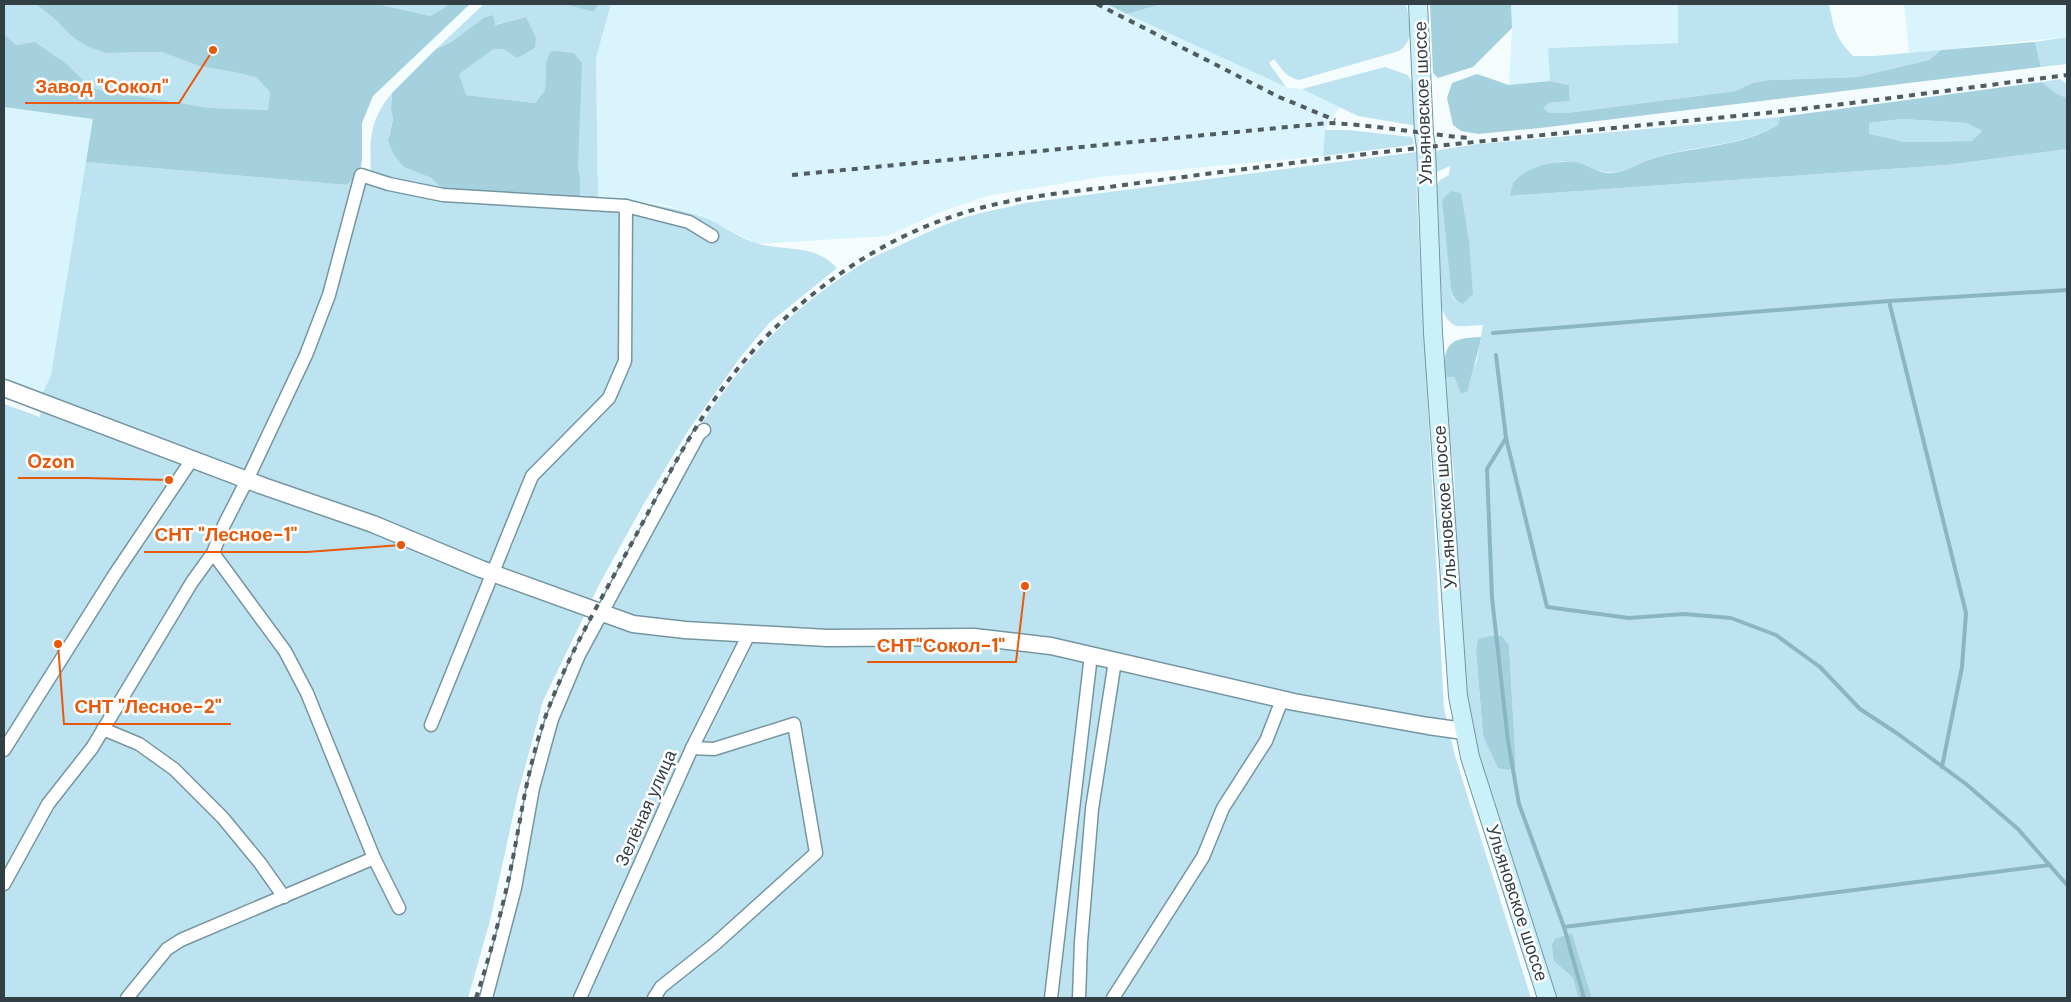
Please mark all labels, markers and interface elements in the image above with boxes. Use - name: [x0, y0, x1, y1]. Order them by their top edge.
- street label: Ульяновское шоссе: [1408, 21, 1438, 185]
- callout: Завод "Сокол": [25, 69, 179, 103]
- text: Завод "Сокол": [35, 74, 169, 99]
- street label: Ульяновское шоссе: [1427, 425, 1463, 589]
- callout: Ozon: [18, 444, 85, 478]
- text: Ozon: [27, 449, 75, 474]
- callout: СНТ "Лесное-1": [144, 518, 307, 552]
- text: СНТ "Лесное-1": [154, 522, 298, 547]
- callout: СНТ"Сокол-1": [867, 628, 1016, 662]
- text: СНТ"Сокол-1": [877, 633, 1005, 658]
- callout: СНТ "Лесное-2": [64, 690, 231, 724]
- text: СНТ "Лесное-2": [74, 694, 222, 719]
- street label: Зелёная улица: [610, 745, 683, 870]
- street label: Ульяновское шоссе: [1480, 822, 1554, 984]

